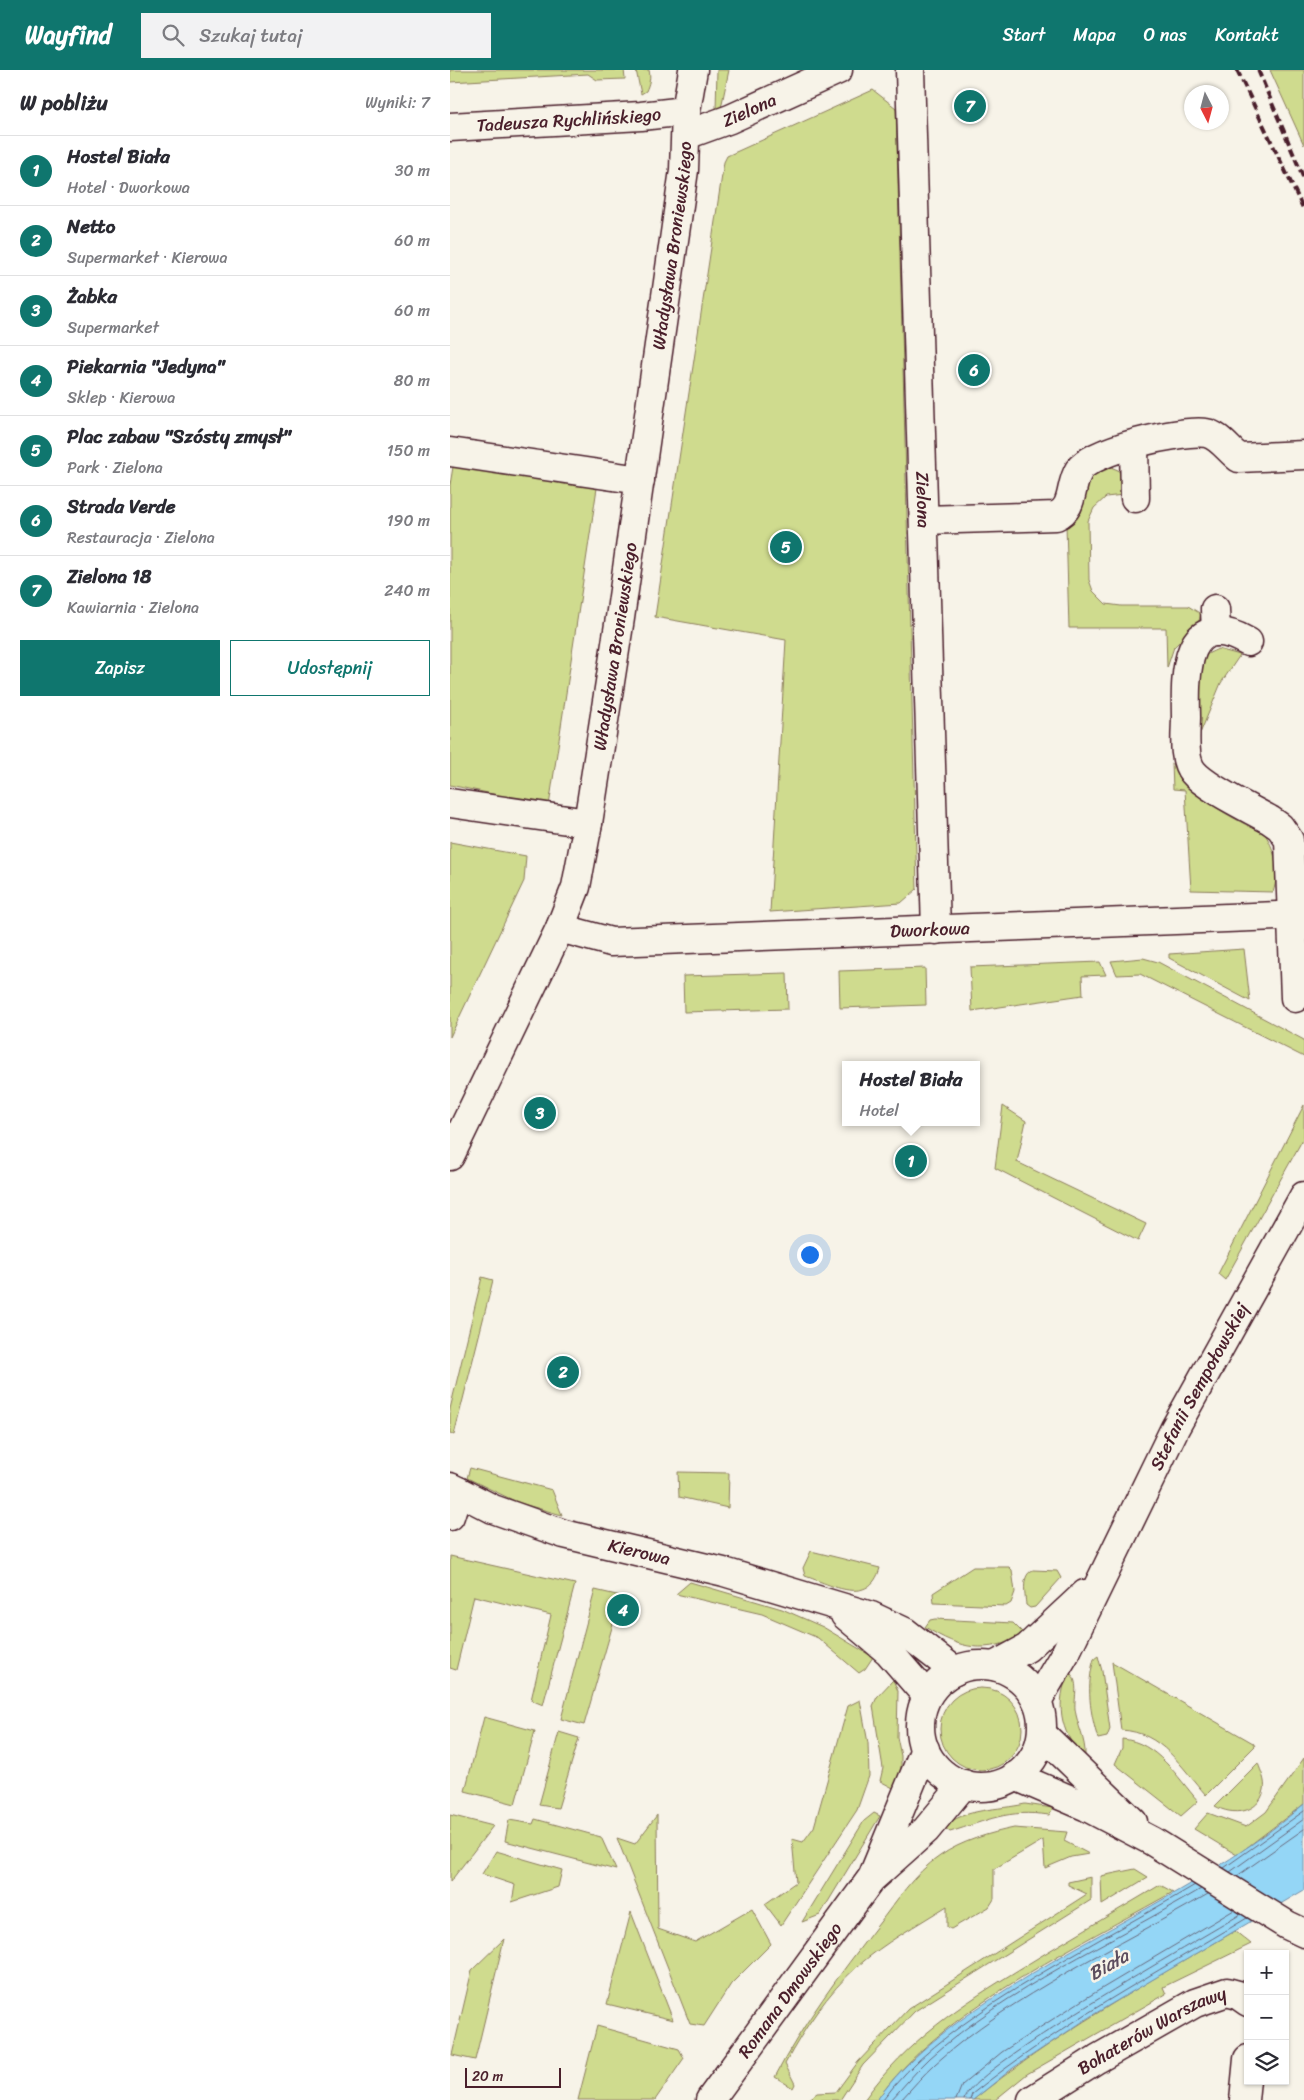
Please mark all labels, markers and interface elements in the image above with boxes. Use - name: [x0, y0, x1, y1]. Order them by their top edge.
- search box: [141, 13, 491, 58]
- text: Wayfind: [25, 14, 111, 56]
- text: Szukaj tutaj: [199, 19, 303, 52]
- text: Start: [1002, 19, 1045, 51]
- text: Mapa: [1073, 19, 1116, 51]
- text: O nas: [1144, 19, 1187, 51]
- text: Kontakt: [1215, 19, 1279, 51]
- icon: search: [159, 21, 187, 49]
- text: W pobliżu: [20, 84, 108, 122]
- street label: Zielona: [718, 84, 782, 137]
- north arrow: [1184, 85, 1229, 130]
- pin: 7: [954, 87, 986, 125]
- text: Wyniki: 7: [365, 88, 430, 117]
- street label: Tadeusza Rychlińskiego: [476, 98, 663, 141]
- text: Hostel Biała: [67, 140, 170, 173]
- street label: Władysława Broniewskiego: [643, 141, 701, 352]
- text: 1: [33, 156, 39, 185]
- text: 30 m: [395, 156, 430, 185]
- text: Hotel · Dworkowa: [67, 173, 190, 202]
- text: Netto: [67, 210, 115, 243]
- text: 2: [31, 226, 41, 255]
- text: 60 m: [394, 226, 430, 255]
- text: Supermarket · Kierowa: [67, 243, 227, 272]
- text: Żabka: [67, 280, 117, 313]
- text: 3: [32, 296, 40, 325]
- text: 60 m: [394, 296, 430, 325]
- text: Supermarket: [67, 313, 159, 342]
- text: Piekarnia "Jedyna": [67, 350, 224, 383]
- pin: 6: [958, 351, 990, 389]
- text: 4: [31, 366, 41, 395]
- text: 80 m: [394, 366, 430, 395]
- text: Sklep · Kierowa: [67, 383, 175, 412]
- text: Plac zabaw "Szósty zmysł": [67, 420, 291, 453]
- text: 5: [31, 436, 41, 465]
- text: 150 m: [387, 436, 430, 465]
- text: Park · Zielona: [67, 453, 163, 482]
- street label: Zielona: [906, 471, 940, 529]
- text: Strada Verde: [67, 490, 176, 523]
- text: 6: [31, 506, 41, 535]
- text: 190 m: [387, 506, 430, 535]
- text: Restauracja · Zielona: [67, 523, 215, 552]
- pin: 5: [770, 528, 802, 566]
- street label: Władysława Broniewskiego: [584, 540, 647, 753]
- text: Zielona 18: [67, 560, 152, 593]
- text: 7: [31, 576, 41, 605]
- text: 240 m: [384, 576, 430, 605]
- text: Kawiarnia · Zielona: [67, 593, 199, 622]
- button: Zapisz: [20, 640, 220, 696]
- button: Udostępnij: [230, 640, 430, 696]
- street label: Dworkowa: [889, 912, 970, 947]
- popup: [842, 1061, 980, 1126]
- text: Hostel Biała: [860, 1063, 962, 1096]
- pin: 3: [524, 1094, 556, 1132]
- text: Hotel: [860, 1096, 899, 1125]
- pin: 1: [895, 1142, 927, 1180]
- your location: [797, 1242, 823, 1268]
- street label: Stefanii Sempołowskiej: [1141, 1296, 1258, 1476]
- pin: 2: [547, 1353, 579, 1391]
- street label: Kierowa: [605, 1529, 674, 1575]
- pin: 4: [607, 1591, 639, 1629]
- street label: Romana Dmowskiego: [729, 1915, 851, 2065]
- water label: Biała: [1082, 1939, 1136, 1989]
- map controls: [1244, 1950, 1289, 2085]
- button: +: [1244, 1950, 1289, 1995]
- street label: Bohaterów Warszawy: [1071, 1977, 1232, 2084]
- button: −: [1244, 1995, 1289, 2040]
- button: layers: [1244, 2040, 1289, 2085]
- text: 20 m: [472, 2064, 503, 2089]
- scale bar: [465, 2065, 561, 2088]

